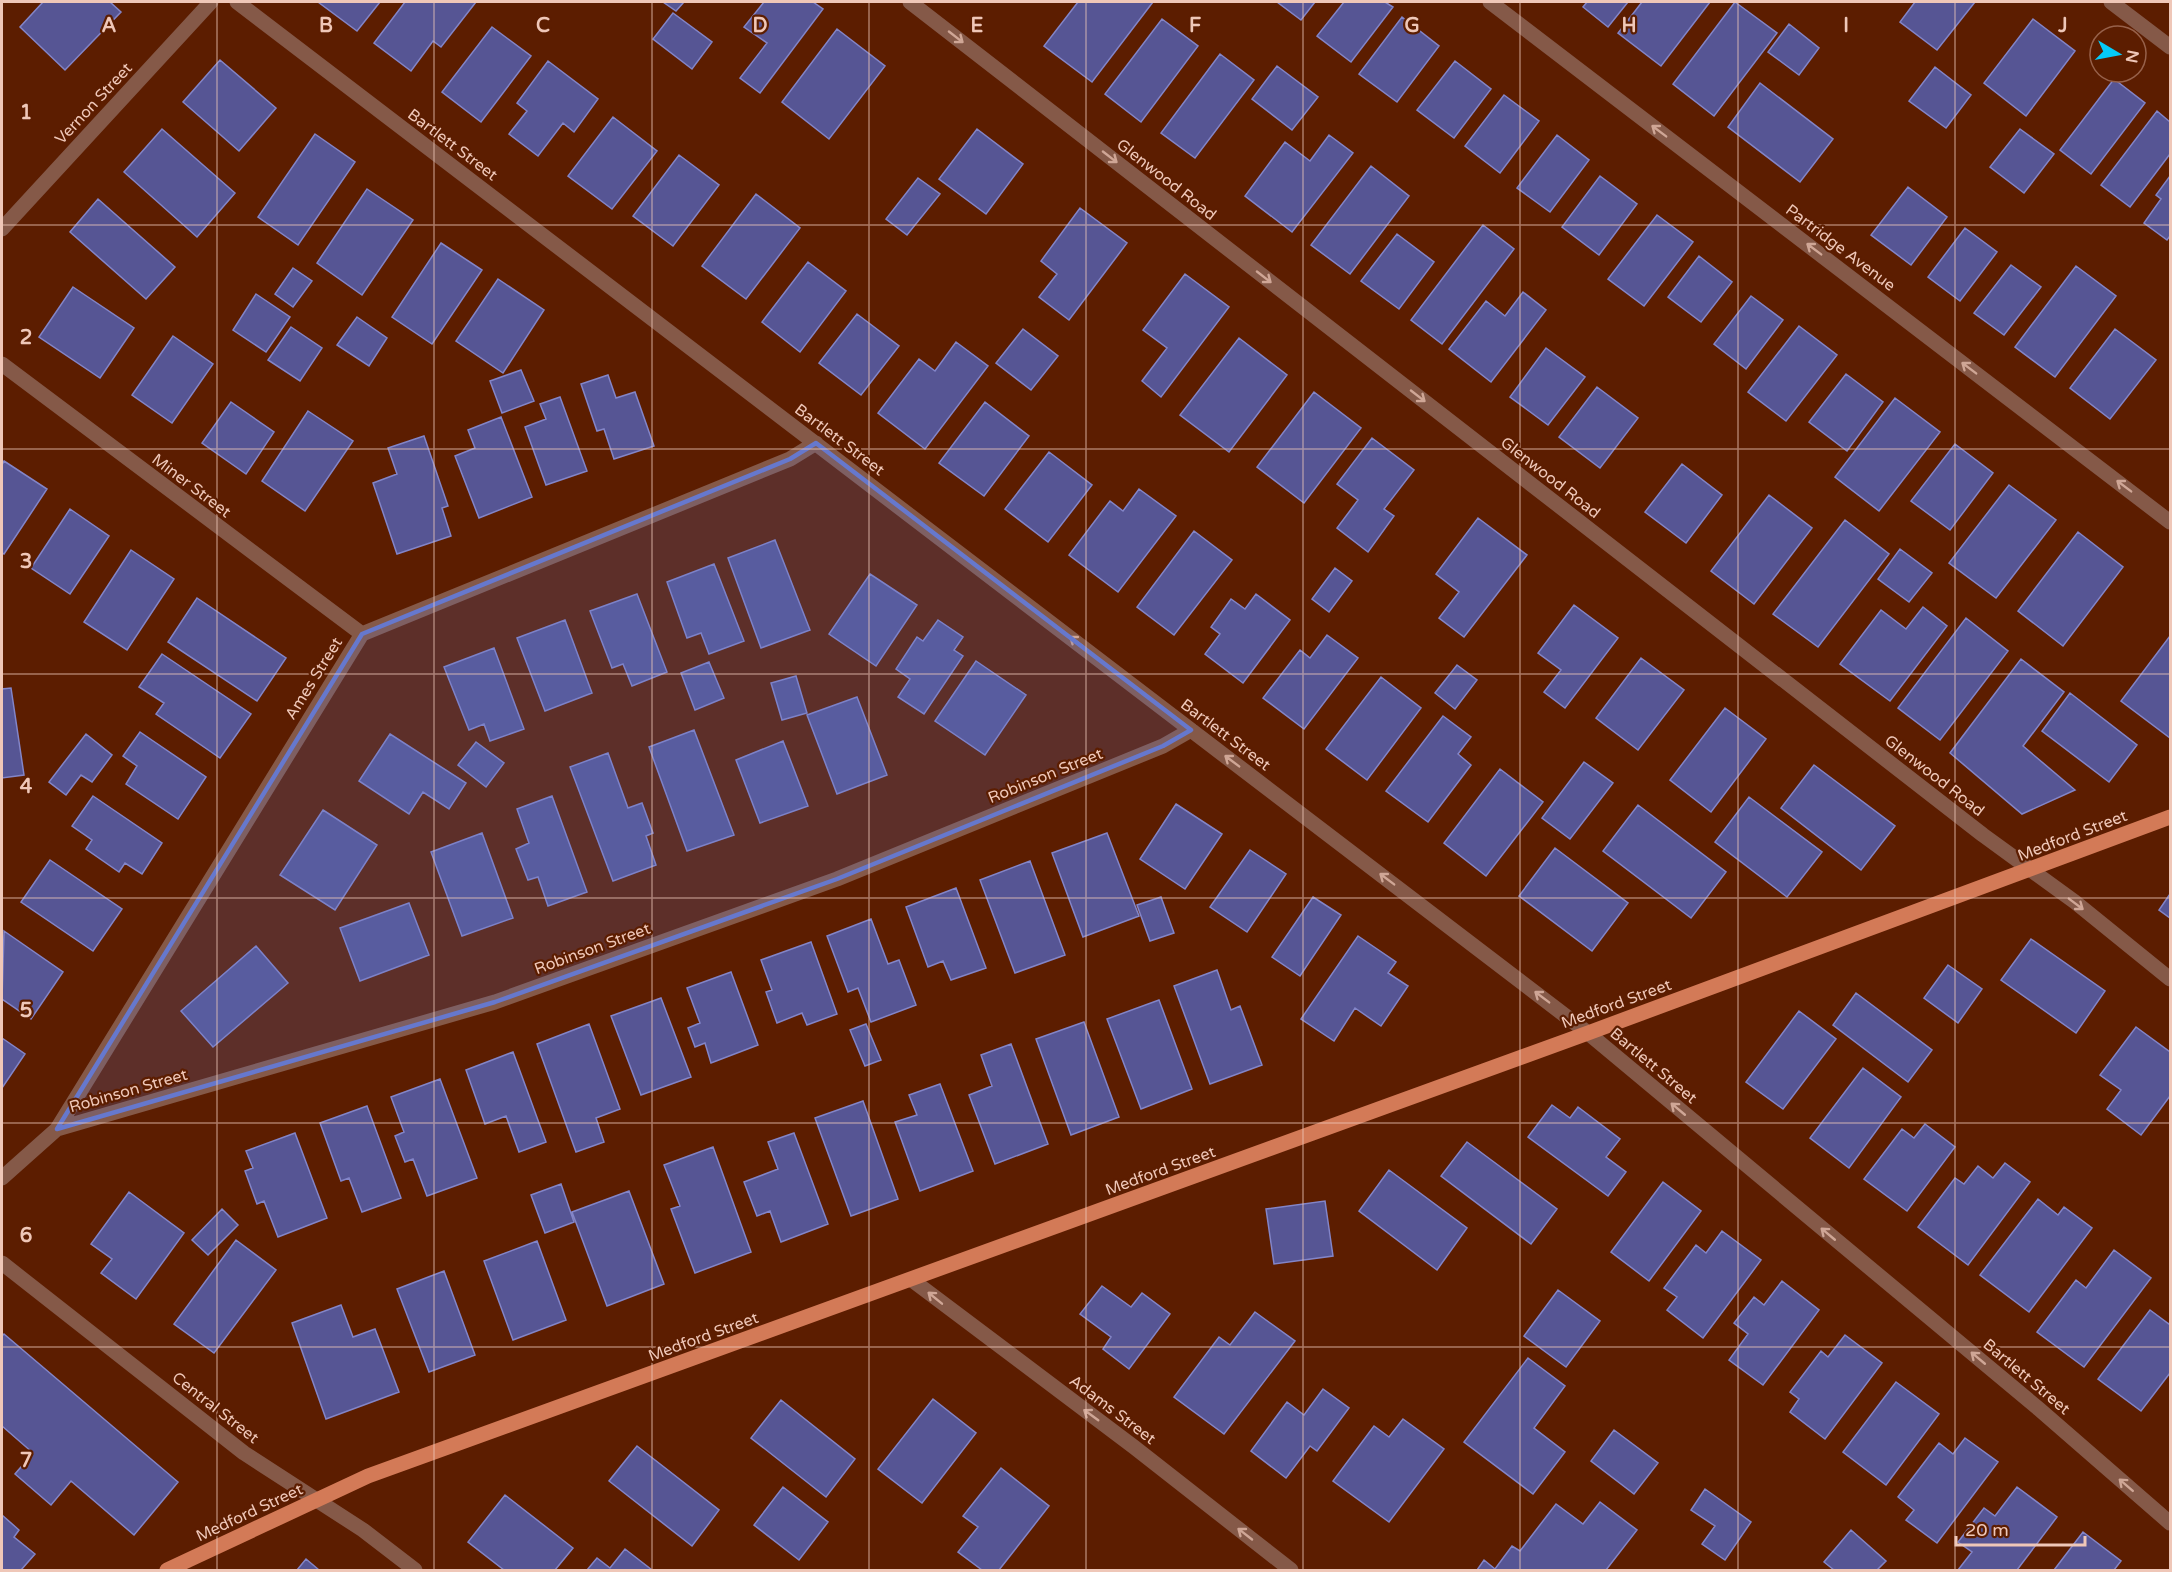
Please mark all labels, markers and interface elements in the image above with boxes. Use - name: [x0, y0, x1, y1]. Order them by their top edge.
- text: A: [102, 14, 117, 38]
- text: B: [319, 14, 333, 38]
- text: C: [536, 14, 550, 38]
- text: D: [752, 14, 768, 38]
- text: E: [971, 14, 984, 38]
- text: F: [1189, 14, 1201, 38]
- text: G: [1404, 14, 1420, 38]
- text: H: [1621, 14, 1637, 38]
- text: I: [1843, 14, 1849, 38]
- text: J: [2057, 14, 2068, 38]
- north arrow: [2088, 24, 2148, 84]
- one-way arrow: [948, 31, 964, 44]
- text: N: [2121, 48, 2143, 64]
- street label: Vernon Street: [51, 59, 137, 149]
- text: 1: [20, 101, 32, 125]
- street label: Bartlett Street: [403, 104, 501, 185]
- one-way arrow: [1652, 124, 1668, 137]
- street label: Glenwood Road: [1112, 135, 1220, 225]
- one-way arrow: [1102, 150, 1118, 163]
- street label: Partridge Avenue: [1782, 200, 1899, 296]
- one-way arrow: [1807, 243, 1823, 256]
- one-way arrow: [1256, 270, 1272, 283]
- text: 2: [20, 326, 32, 350]
- one-way arrow: [1961, 361, 1977, 374]
- one-way arrow: [1410, 390, 1426, 403]
- street label: Bartlett Street: [790, 399, 888, 480]
- street label: Glenwood Road: [1496, 433, 1604, 523]
- street label: Miner Street: [148, 449, 235, 522]
- one-way arrow: [2116, 480, 2132, 493]
- text: 3: [20, 550, 32, 574]
- street label: Ames Street: [281, 634, 347, 723]
- one-way arrow: [1069, 636, 1085, 649]
- street label: Bartlett Street: [1176, 694, 1274, 775]
- street label: Glenwood Road: [1880, 731, 1988, 821]
- street label: Robinson Street: [985, 744, 1106, 808]
- one-way arrow: [1224, 754, 1240, 767]
- text: 4: [20, 775, 33, 799]
- street label: Medford Street: [2015, 806, 2130, 866]
- one-way arrow: [1379, 873, 1395, 885]
- one-way arrow: [2068, 898, 2084, 910]
- street label: Robinson Street: [532, 919, 653, 979]
- street label: Medford Street: [1559, 975, 1674, 1033]
- one-way arrow: [1534, 991, 1550, 1004]
- text: 5: [20, 999, 32, 1023]
- street label: Bartlett Street: [1606, 1024, 1701, 1108]
- street label: Robinson Street: [67, 1065, 190, 1117]
- one-way arrow: [1671, 1102, 1686, 1116]
- street label: Medford Street: [1103, 1142, 1218, 1200]
- text: 6: [20, 1224, 32, 1248]
- one-way arrow: [1820, 1227, 1836, 1240]
- one-way arrow: [927, 1292, 943, 1305]
- street label: Medford Street: [646, 1308, 761, 1366]
- street label: Bartlett Street: [1979, 1335, 2074, 1419]
- one-way arrow: [1970, 1352, 1986, 1365]
- street label: Central Street: [168, 1368, 263, 1448]
- street label: Adams Street: [1065, 1371, 1160, 1449]
- one-way arrow: [1083, 1409, 1099, 1421]
- text: 7: [20, 1449, 32, 1473]
- one-way arrow: [2119, 1478, 2134, 1492]
- street label: Medford Street: [193, 1479, 306, 1546]
- scale bar: [1956, 1509, 2085, 1547]
- text: 20 m: [1965, 1519, 2009, 1541]
- one-way arrow: [1237, 1528, 1253, 1541]

